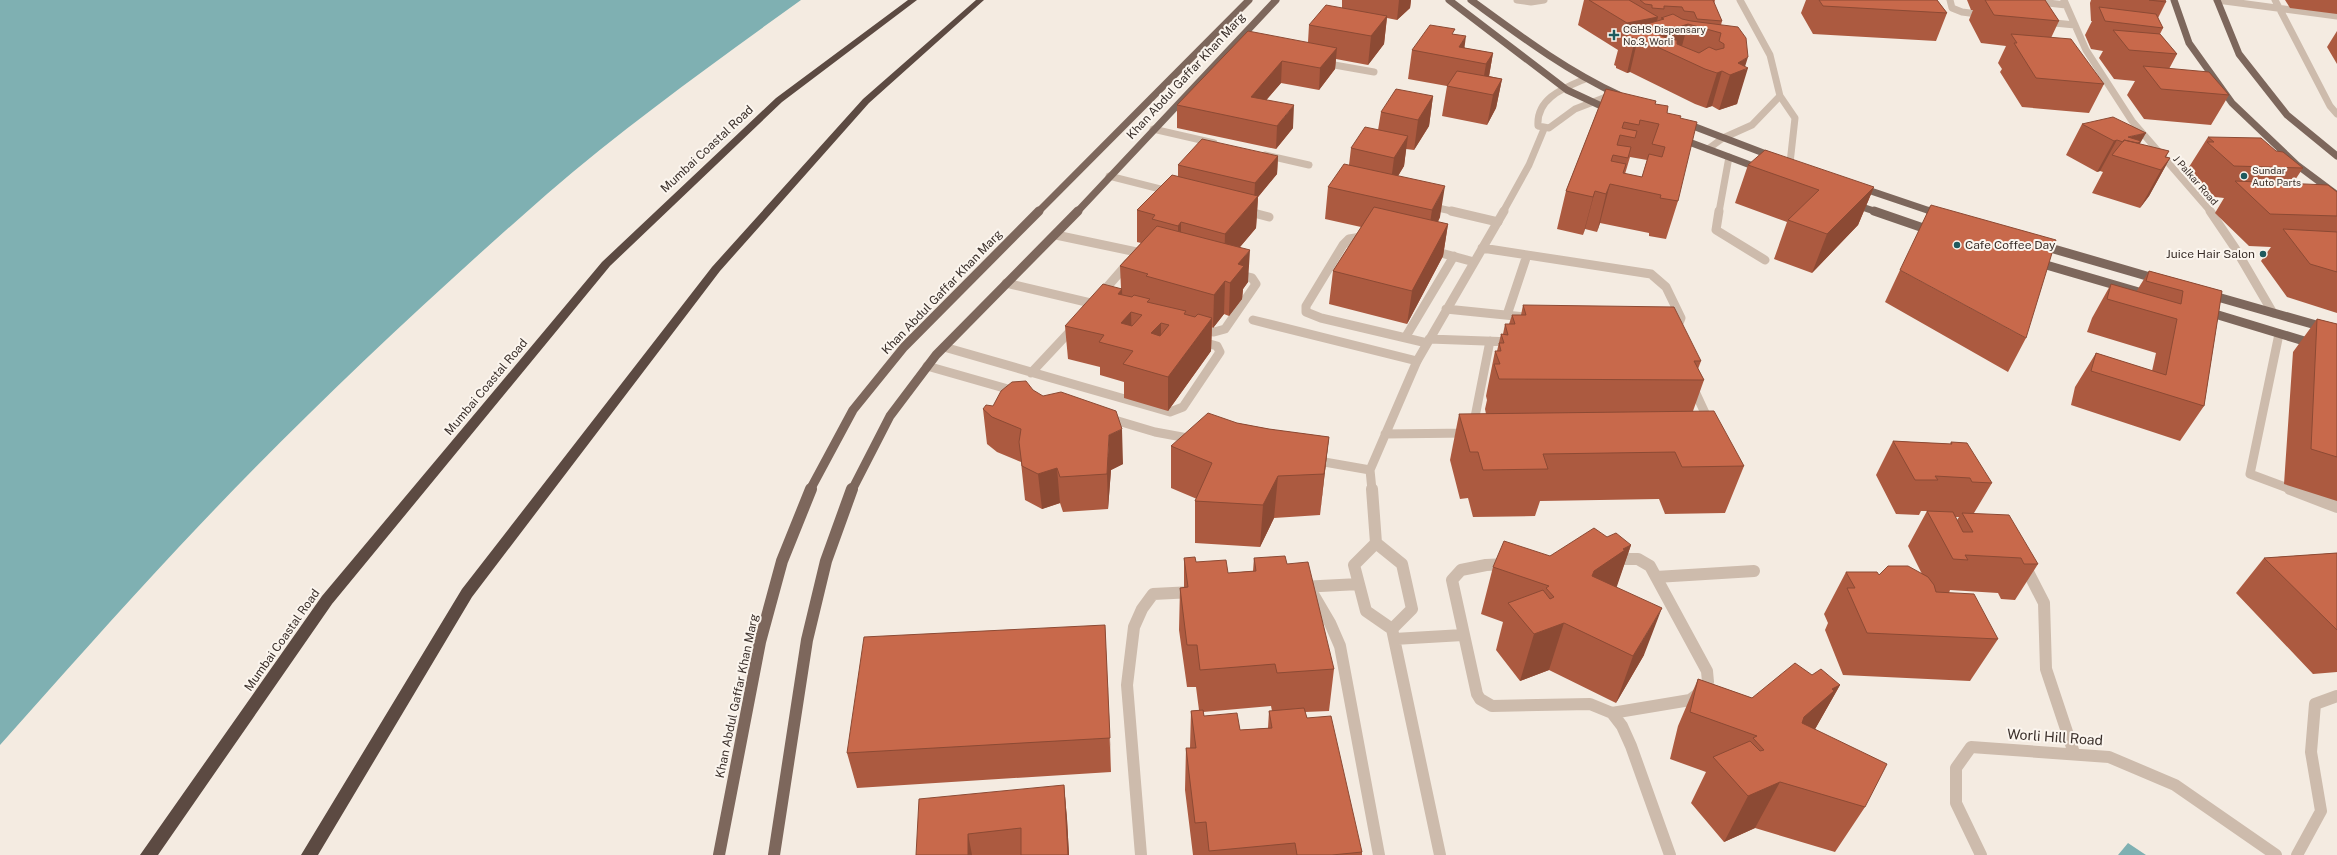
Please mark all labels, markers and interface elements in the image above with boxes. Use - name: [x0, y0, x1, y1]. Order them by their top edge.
- street label: Khan Abdul Gaffar Khan Marg: [1124, 10, 1248, 142]
- place label: CGHS Dispensary No.3, Worli: [1623, 23, 1706, 47]
- marker: CGHS Dispensary No.3, Worli: [1608, 29, 1620, 41]
- street label: Mumbai Coastal Road: [658, 102, 756, 196]
- street label: J Palkar Road: [2171, 153, 2221, 207]
- place label: Sundar Auto Parts: [2252, 164, 2301, 188]
- marker: Sundar Auto Parts: [2239, 171, 2249, 181]
- street label: Khan Abdul Gaffar Khan Marg: [879, 227, 1005, 357]
- place label: Cafe Coffee Day: [1965, 238, 2056, 252]
- marker: Cafe Coffee Day: [1952, 240, 1962, 250]
- place label: Juice Hair Salon: [2166, 247, 2255, 261]
- marker: Juice Hair Salon: [2258, 249, 2268, 259]
- street label: Mumbai Coastal Road: [442, 336, 530, 438]
- street label: Mumbai Coastal Road: [241, 586, 323, 694]
- street label: Khan Abdul Gaffar Khan Marg: [713, 613, 761, 779]
- street label: Worli Hill Road: [2006, 726, 2104, 748]

